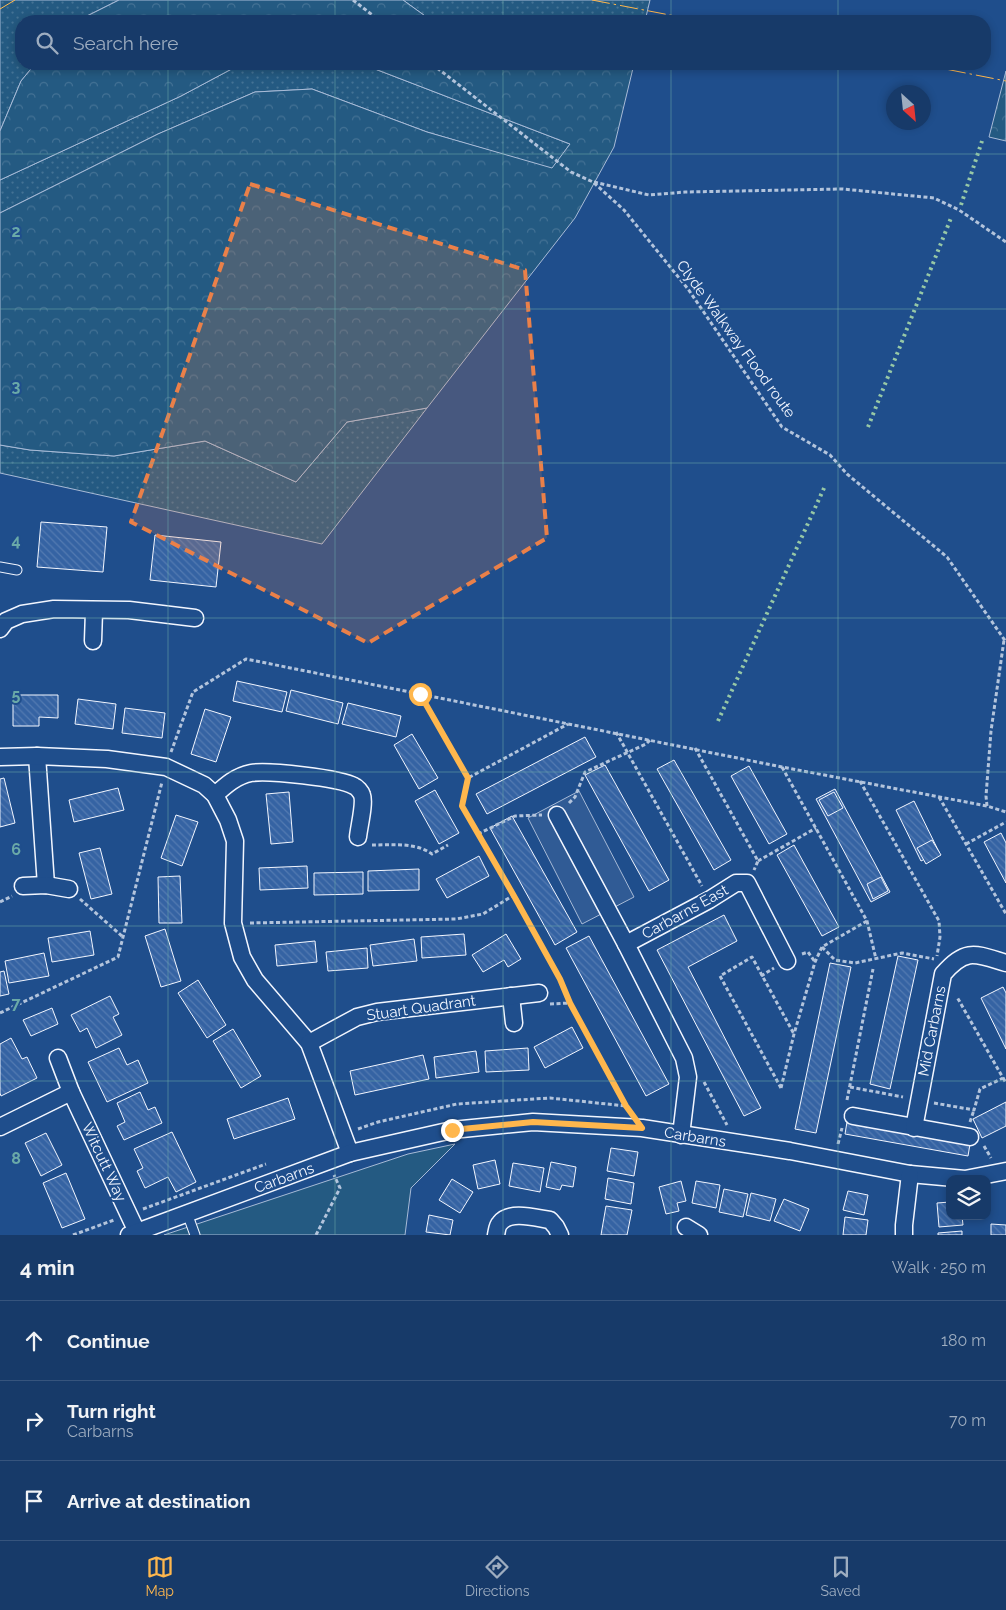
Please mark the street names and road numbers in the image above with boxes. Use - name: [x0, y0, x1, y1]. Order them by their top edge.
- street label: Clyde Walkway Flood route: [673, 257, 799, 421]
- street label: Carbarns East: [639, 881, 731, 943]
- street label: Mid Carbarns: [914, 984, 950, 1078]
- street label: Stuart Quadrant: [365, 991, 477, 1025]
- street label: Witcutt Way: [78, 1120, 130, 1204]
- street label: Carbarns: [663, 1123, 727, 1151]
- street label: Carbarns: [252, 1159, 316, 1197]

